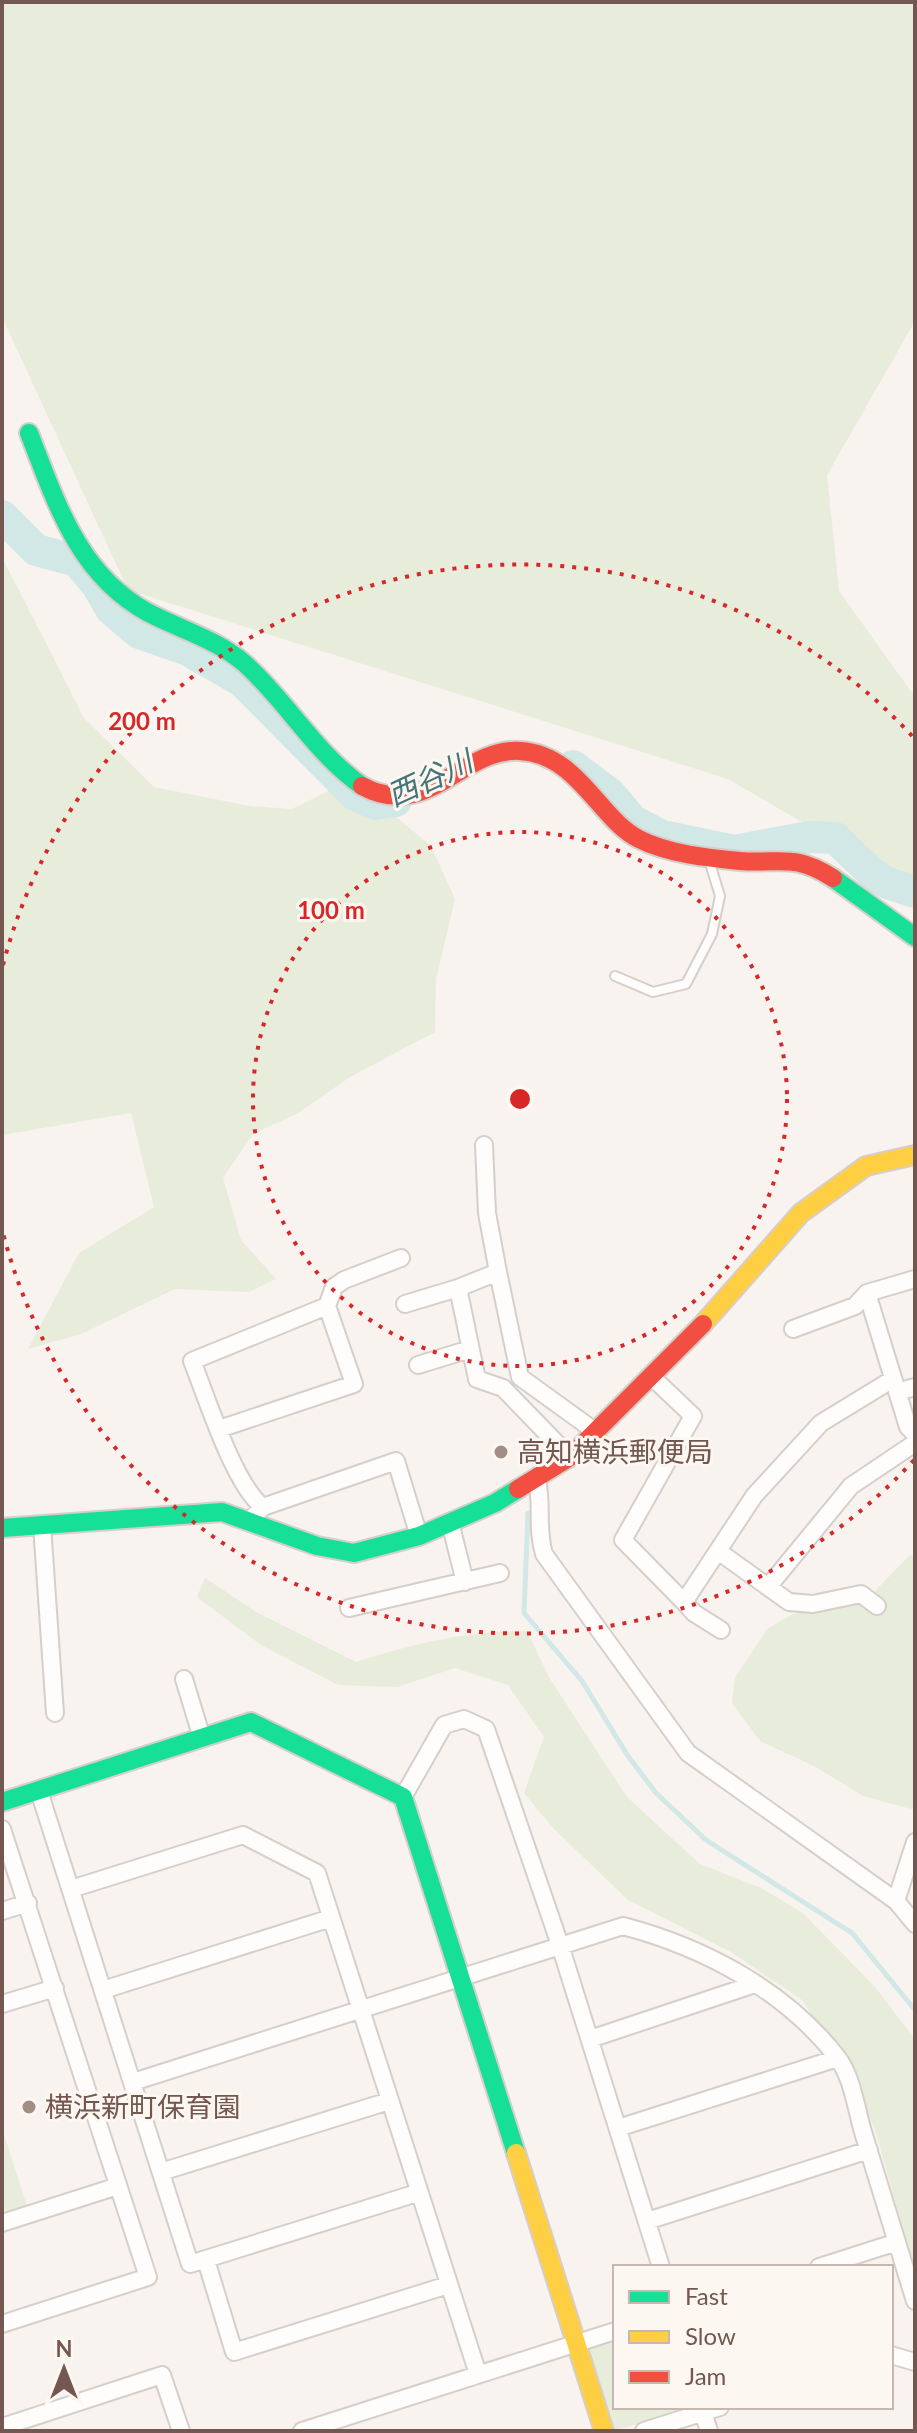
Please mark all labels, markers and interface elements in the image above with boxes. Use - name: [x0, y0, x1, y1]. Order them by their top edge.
- text: 200 m: [108, 706, 176, 735]
- water label: 西谷川: [381, 741, 480, 813]
- text: 100 m: [297, 895, 365, 924]
- centre of rings: [506, 1085, 534, 1113]
- place label: 高知横浜郵便局: [517, 1434, 713, 1468]
- marker: 高知横浜郵便局: [492, 1443, 510, 1461]
- place label: 横浜新町保育園: [45, 2089, 241, 2123]
- marker: 横浜新町保育園: [20, 2098, 38, 2116]
- legend: [613, 2265, 893, 2409]
- text: Fast: [685, 2281, 728, 2310]
- text: Slow: [685, 2321, 736, 2350]
- north arrow: [24, 2329, 104, 2409]
- text: N: [56, 2335, 72, 2362]
- text: Jam: [685, 2361, 726, 2390]

